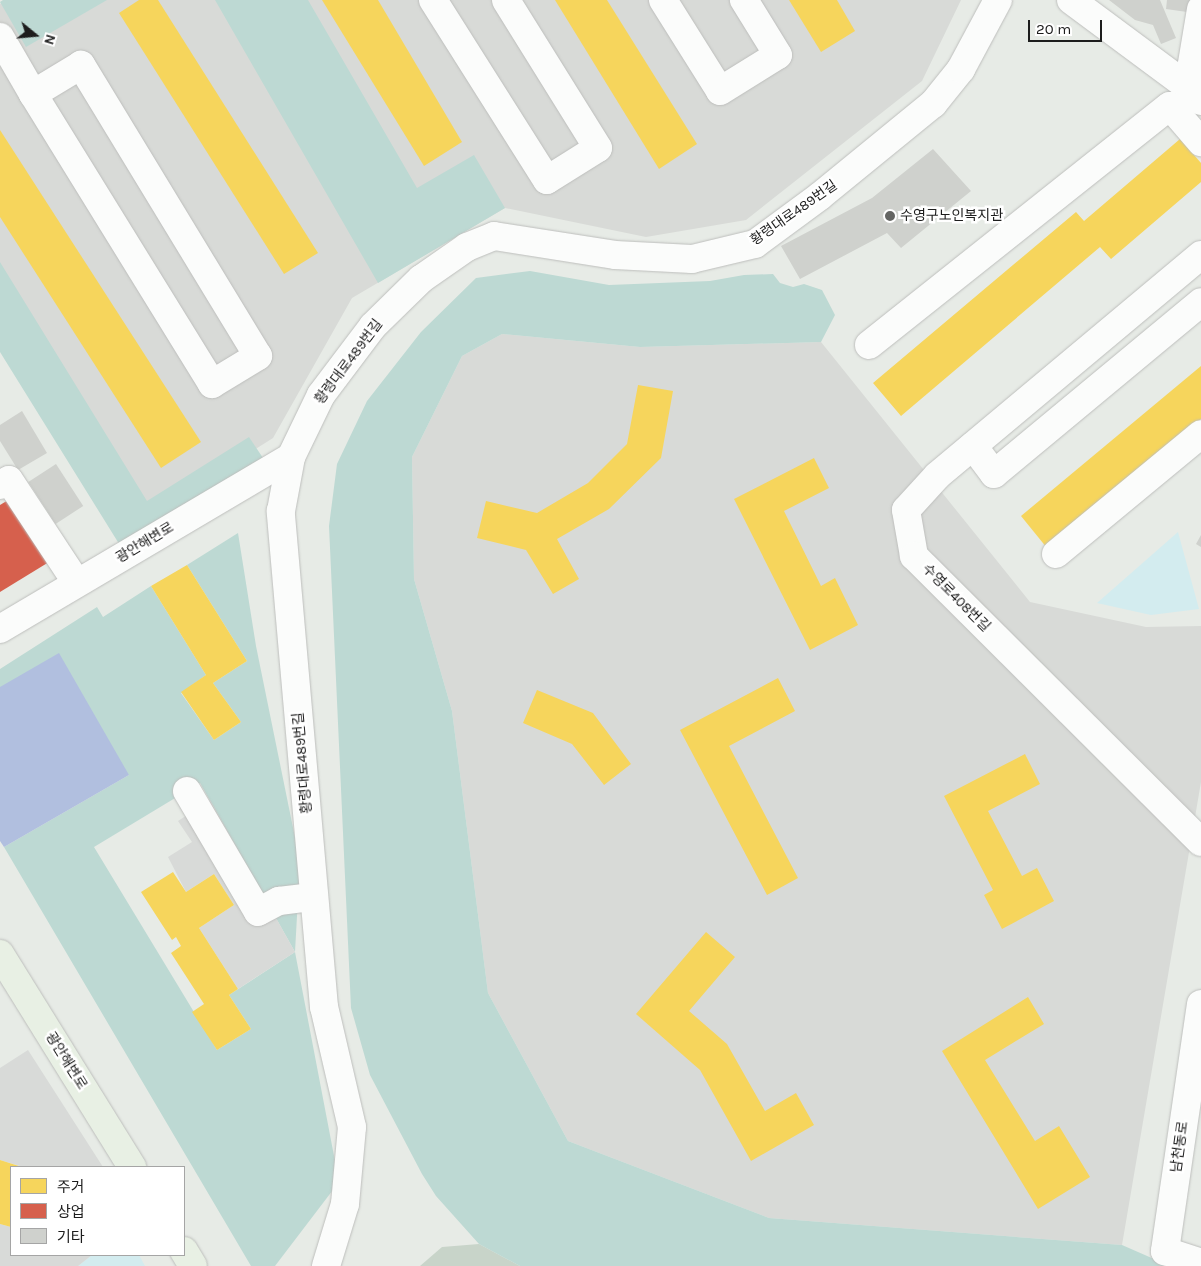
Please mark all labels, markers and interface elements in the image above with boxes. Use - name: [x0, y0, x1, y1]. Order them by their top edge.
- north arrow: [10, 10, 60, 60]
- scale bar: [1031, 10, 1105, 42]
- text: 20 m: [1036, 20, 1071, 38]
- text: N: [40, 32, 59, 47]
- street label: 황령대로489번길: [747, 177, 841, 249]
- place label: 수영구노인복지관: [900, 208, 1003, 224]
- marker: 수영구노인복지관: [884, 210, 896, 222]
- street label: 황령대로489번길: [312, 316, 386, 408]
- street label: 광안해변로: [113, 519, 177, 567]
- street label: 수영로408번길: [919, 561, 993, 635]
- street label: 황령대로489번길: [290, 712, 316, 814]
- street label: 광안해변로: [42, 1029, 90, 1093]
- street label: 남천동로: [1168, 1120, 1192, 1174]
- legend: [10, 1166, 185, 1256]
- text: 주거: [57, 1178, 85, 1196]
- text: 상업: [57, 1203, 85, 1221]
- text: 기타: [57, 1228, 85, 1246]

